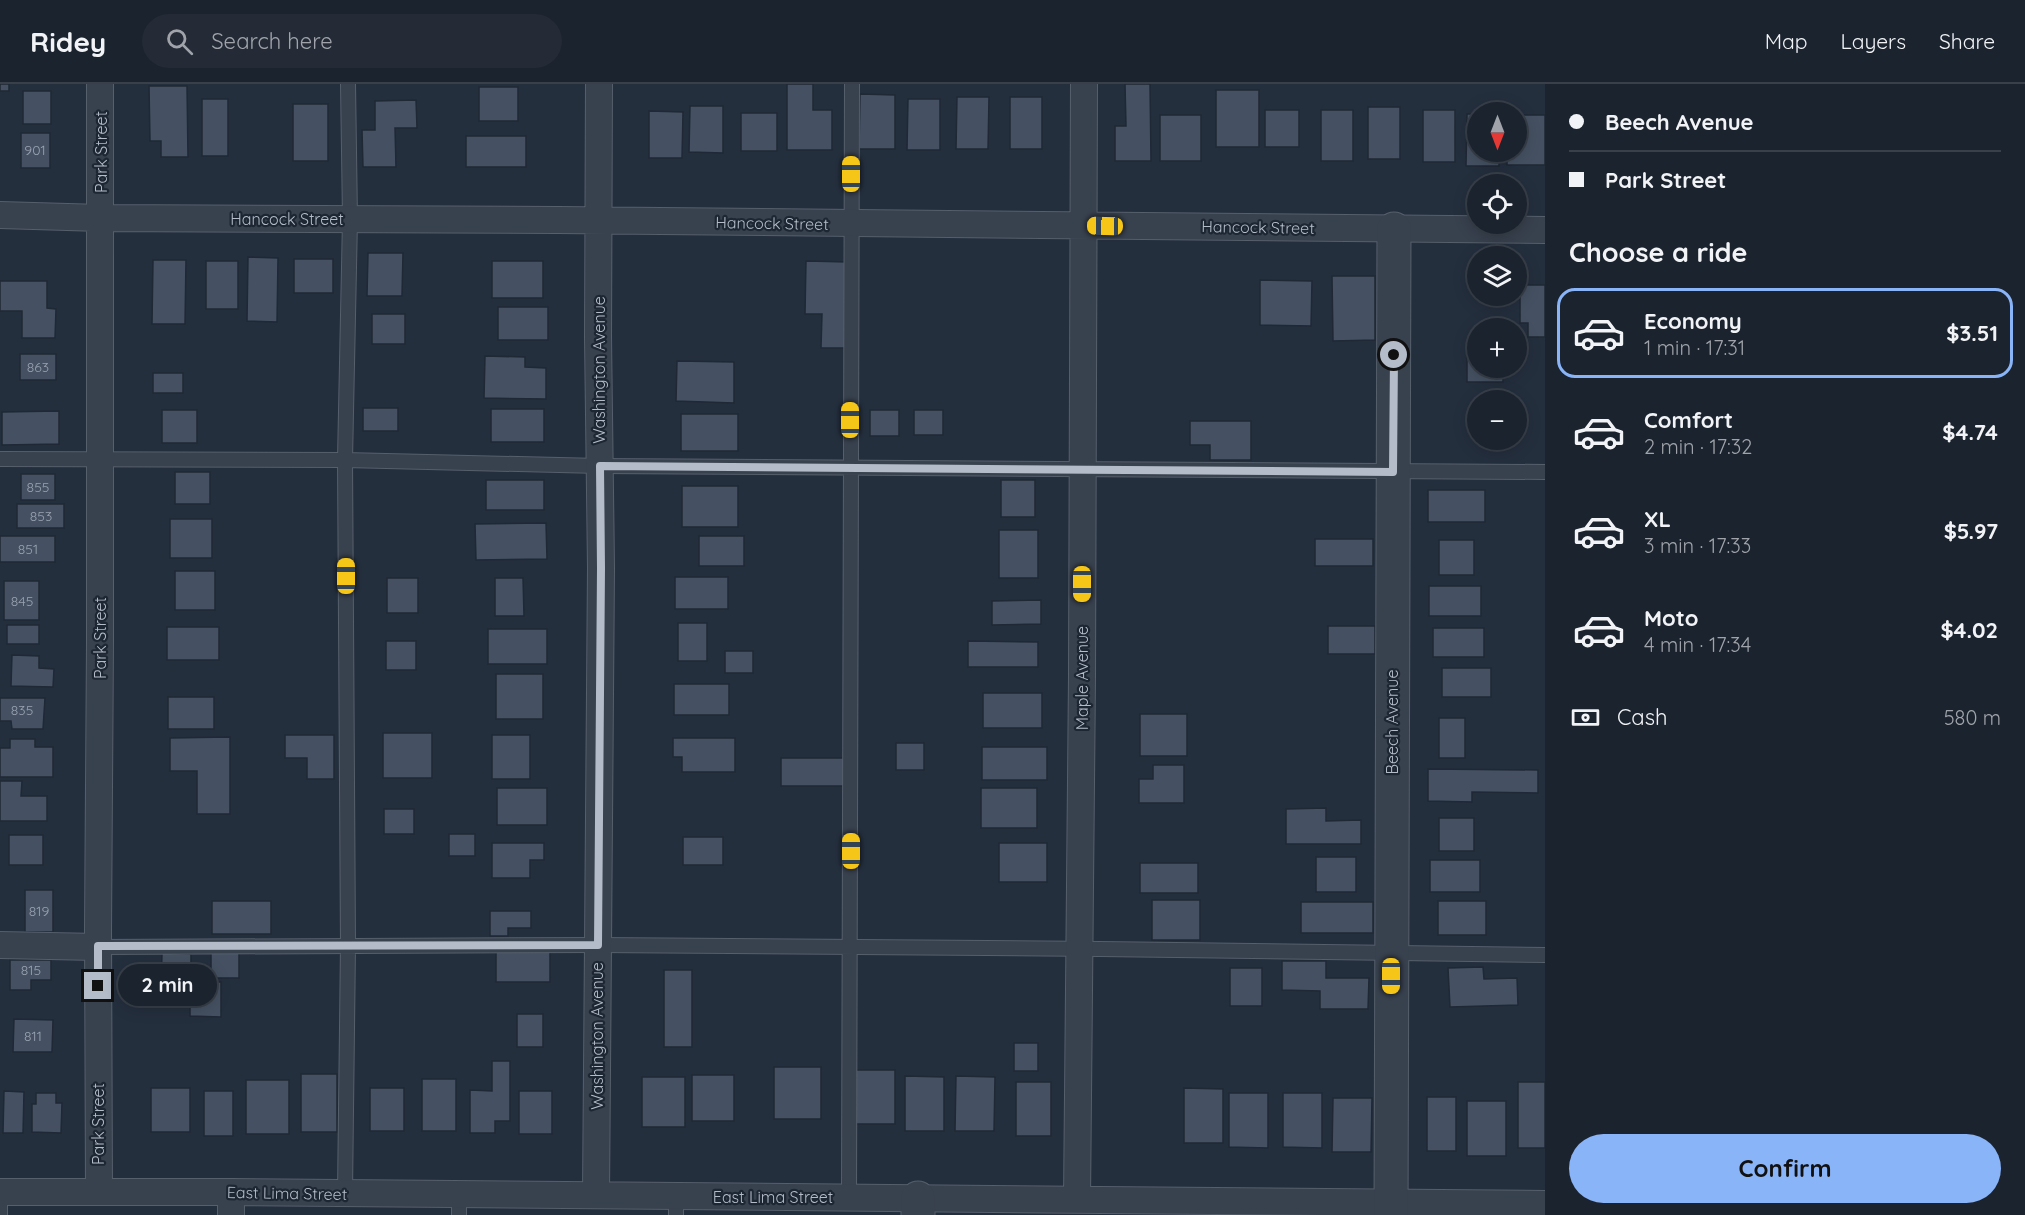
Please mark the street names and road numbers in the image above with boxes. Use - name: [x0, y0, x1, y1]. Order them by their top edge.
- street label: Park Street: [91, 111, 111, 193]
- street label: Hancock Street: [230, 209, 344, 229]
- street label: Hancock Street: [715, 212, 829, 234]
- street label: Hancock Street: [1201, 216, 1315, 238]
- street label: Washington Avenue: [589, 296, 609, 444]
- street label: Park Street: [90, 597, 110, 679]
- street label: Maple Avenue: [1072, 626, 1092, 730]
- street label: Beech Avenue: [1382, 670, 1402, 774]
- street label: Washington Avenue: [587, 962, 607, 1110]
- street label: Park Street: [88, 1083, 108, 1165]
- street label: East Lima Street: [227, 1182, 347, 1204]
- street label: East Lima Street: [713, 1187, 833, 1207]

